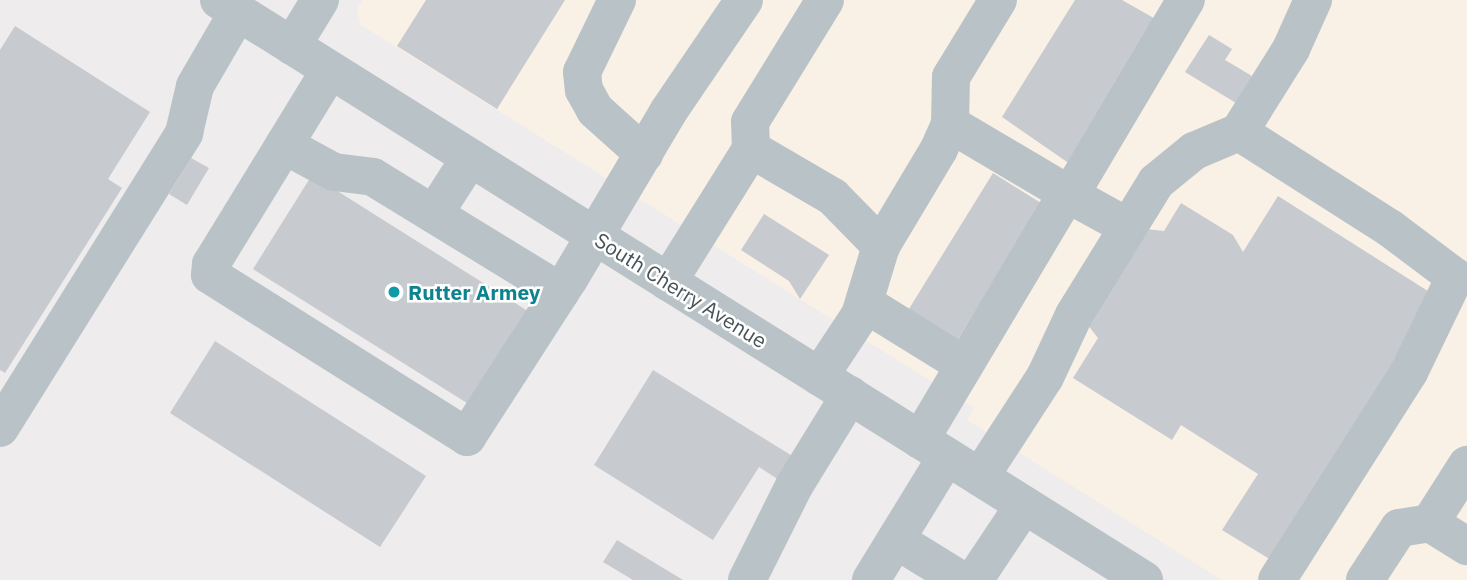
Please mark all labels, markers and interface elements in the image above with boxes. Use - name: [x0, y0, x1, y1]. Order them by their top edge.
- street label: South Cherry Avenue: [590, 227, 772, 353]
- place label: Rutter Armey: [408, 279, 540, 305]
- marker: Rutter Armey: [386, 284, 402, 300]

